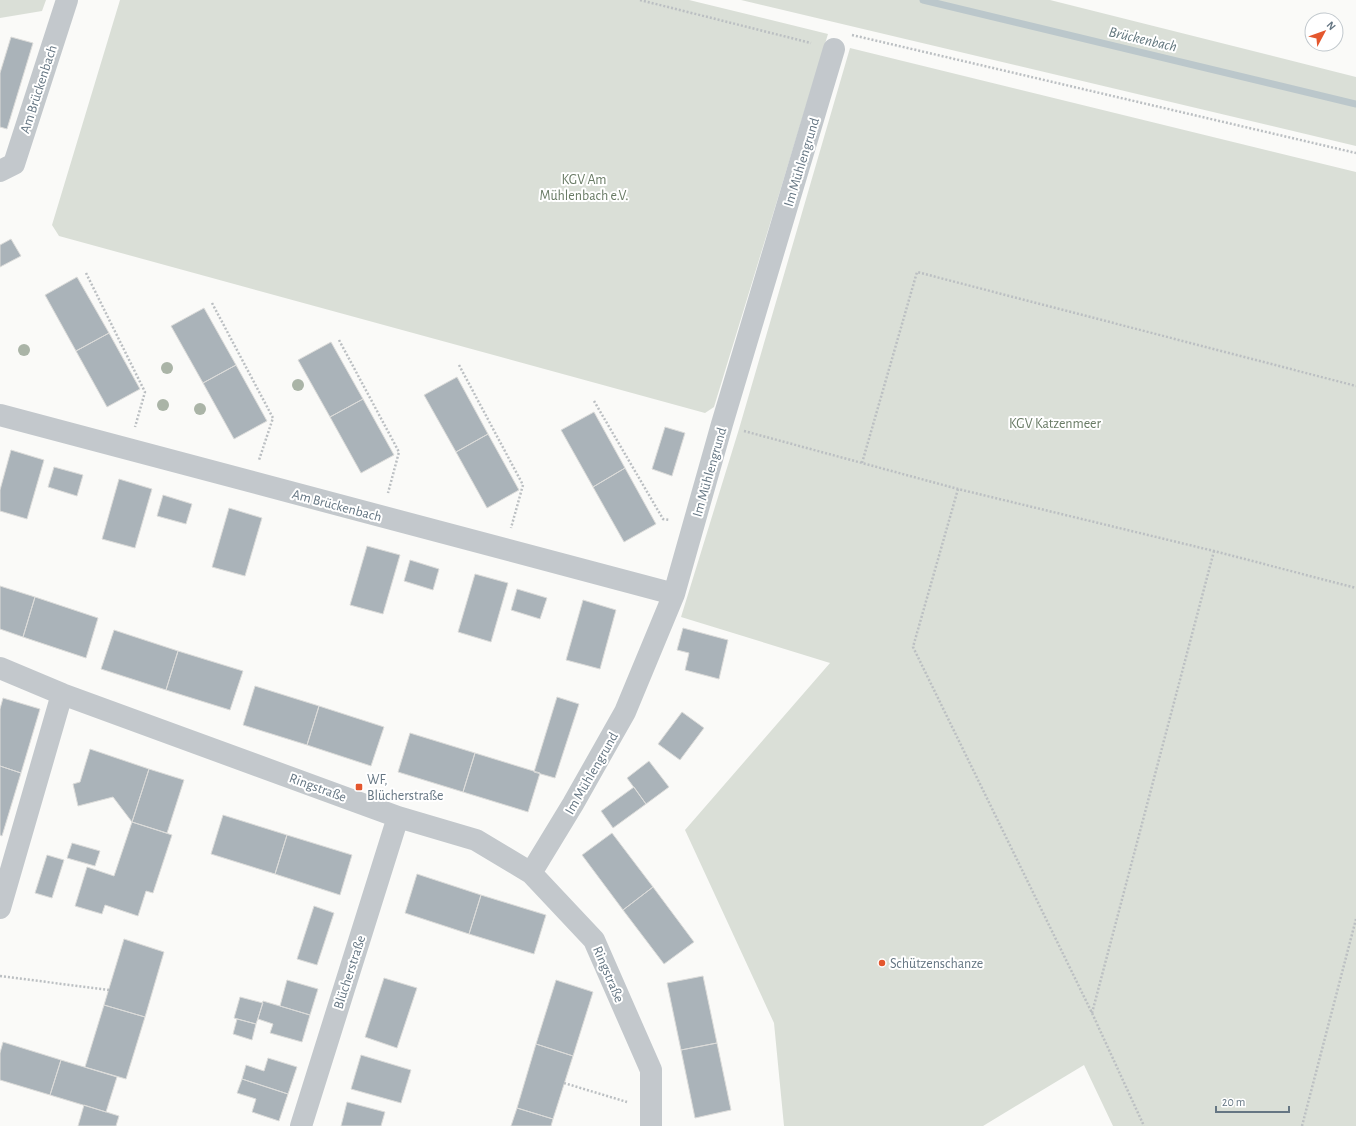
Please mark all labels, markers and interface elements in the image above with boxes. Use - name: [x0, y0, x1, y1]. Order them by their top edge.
- north arrow: [1304, 12, 1344, 52]
- text: N: [1325, 19, 1338, 32]
- water label: Brückenbach: [1107, 24, 1178, 55]
- street label: Am Brückenbach: [18, 43, 60, 135]
- street label: Im Mühlengrund: [782, 116, 822, 208]
- park label: KGV Am Mühlenbach e.V.: [540, 173, 628, 203]
- park label: KGV Katzenmeer: [1009, 417, 1102, 431]
- street label: Im Mühlengrund: [691, 426, 729, 519]
- street label: Am Brückenbach: [290, 487, 383, 525]
- street label: Im Mühlengrund: [563, 730, 621, 817]
- street label: Ringstraße: [287, 771, 348, 805]
- place label: WF, Blücherstraße: [367, 773, 443, 803]
- marker: WF, Blücherstraße: [354, 782, 364, 792]
- street label: Blücherstraße: [331, 934, 368, 1011]
- street label: Ringstraße: [590, 944, 626, 1005]
- place label: Schützenschanze: [890, 957, 983, 971]
- marker: Schützenschanze: [877, 958, 887, 968]
- scale bar: [1216, 1088, 1289, 1114]
- text: 20 m: [1222, 1096, 1245, 1108]

